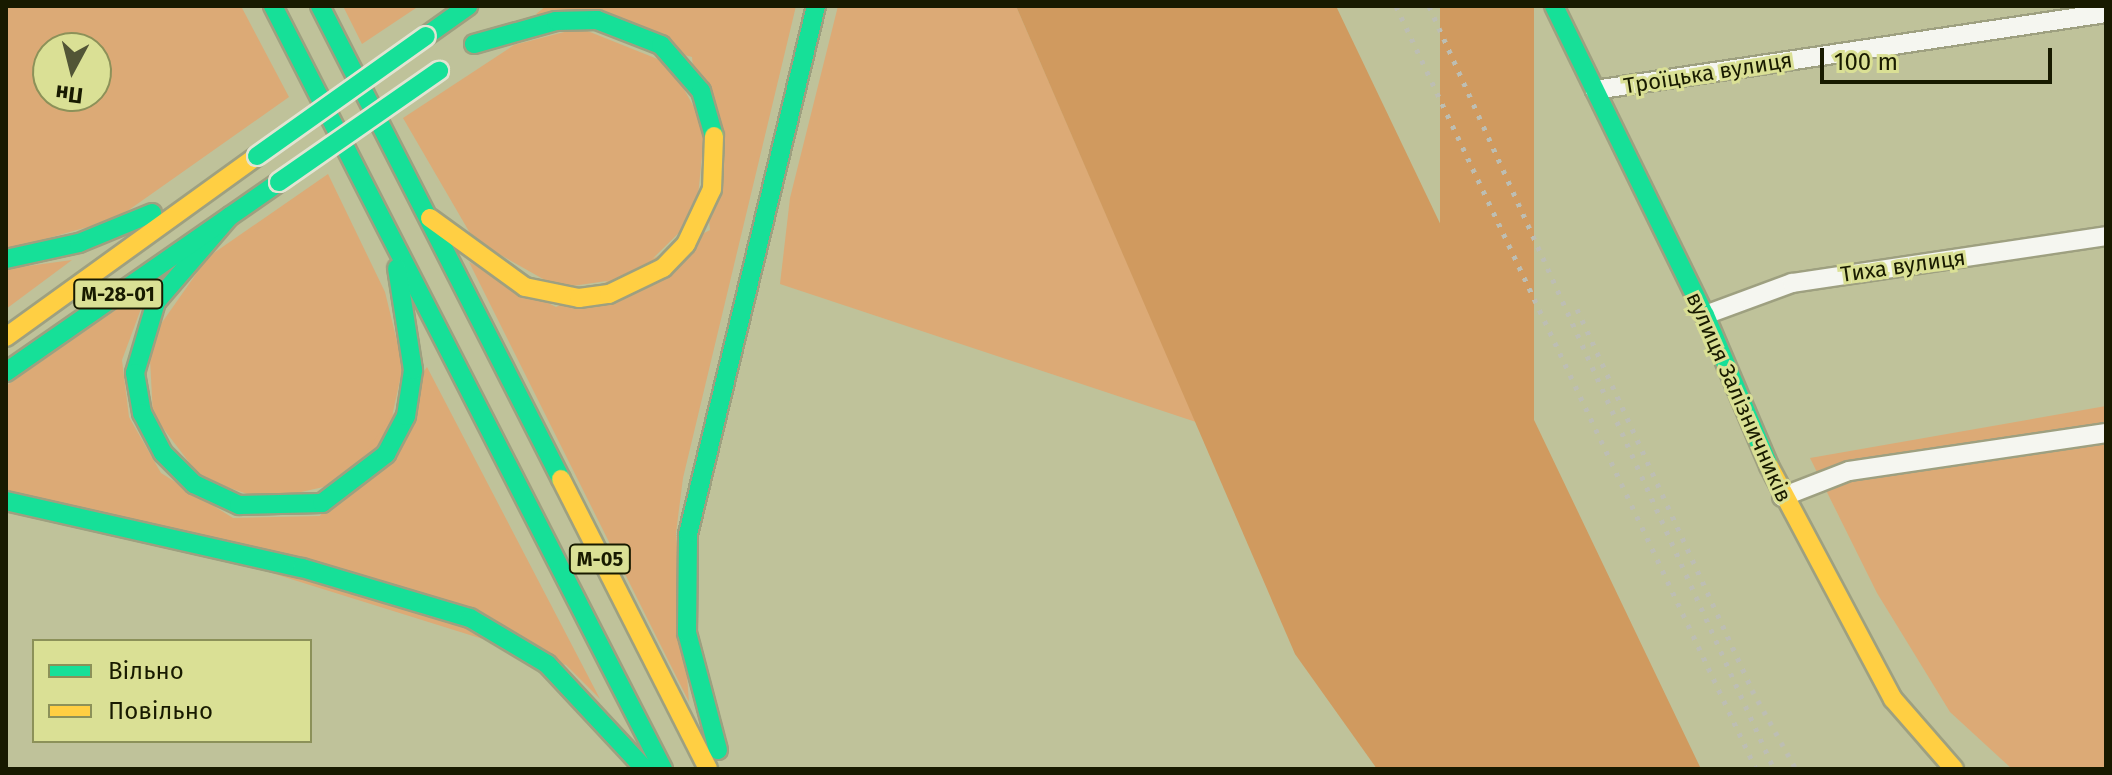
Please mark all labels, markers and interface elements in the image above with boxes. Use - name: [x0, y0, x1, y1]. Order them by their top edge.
- north arrow: [32, 32, 112, 112]
- scale bar: [1824, 32, 2056, 82]
- street label: Троїцька вулиця: [1622, 47, 1794, 99]
- text: 100 m: [1834, 48, 1898, 76]
- text: Пн: [54, 79, 85, 109]
- street label: Тиха вулиця: [1839, 244, 1967, 288]
- road number: М-28-01: [72, 278, 164, 310]
- street label: вулиця Залізничників: [1681, 288, 1797, 506]
- road number: М-05: [568, 543, 632, 575]
- legend: [32, 639, 312, 743]
- text: Вільно: [108, 657, 184, 685]
- text: Повільно: [108, 697, 213, 725]

